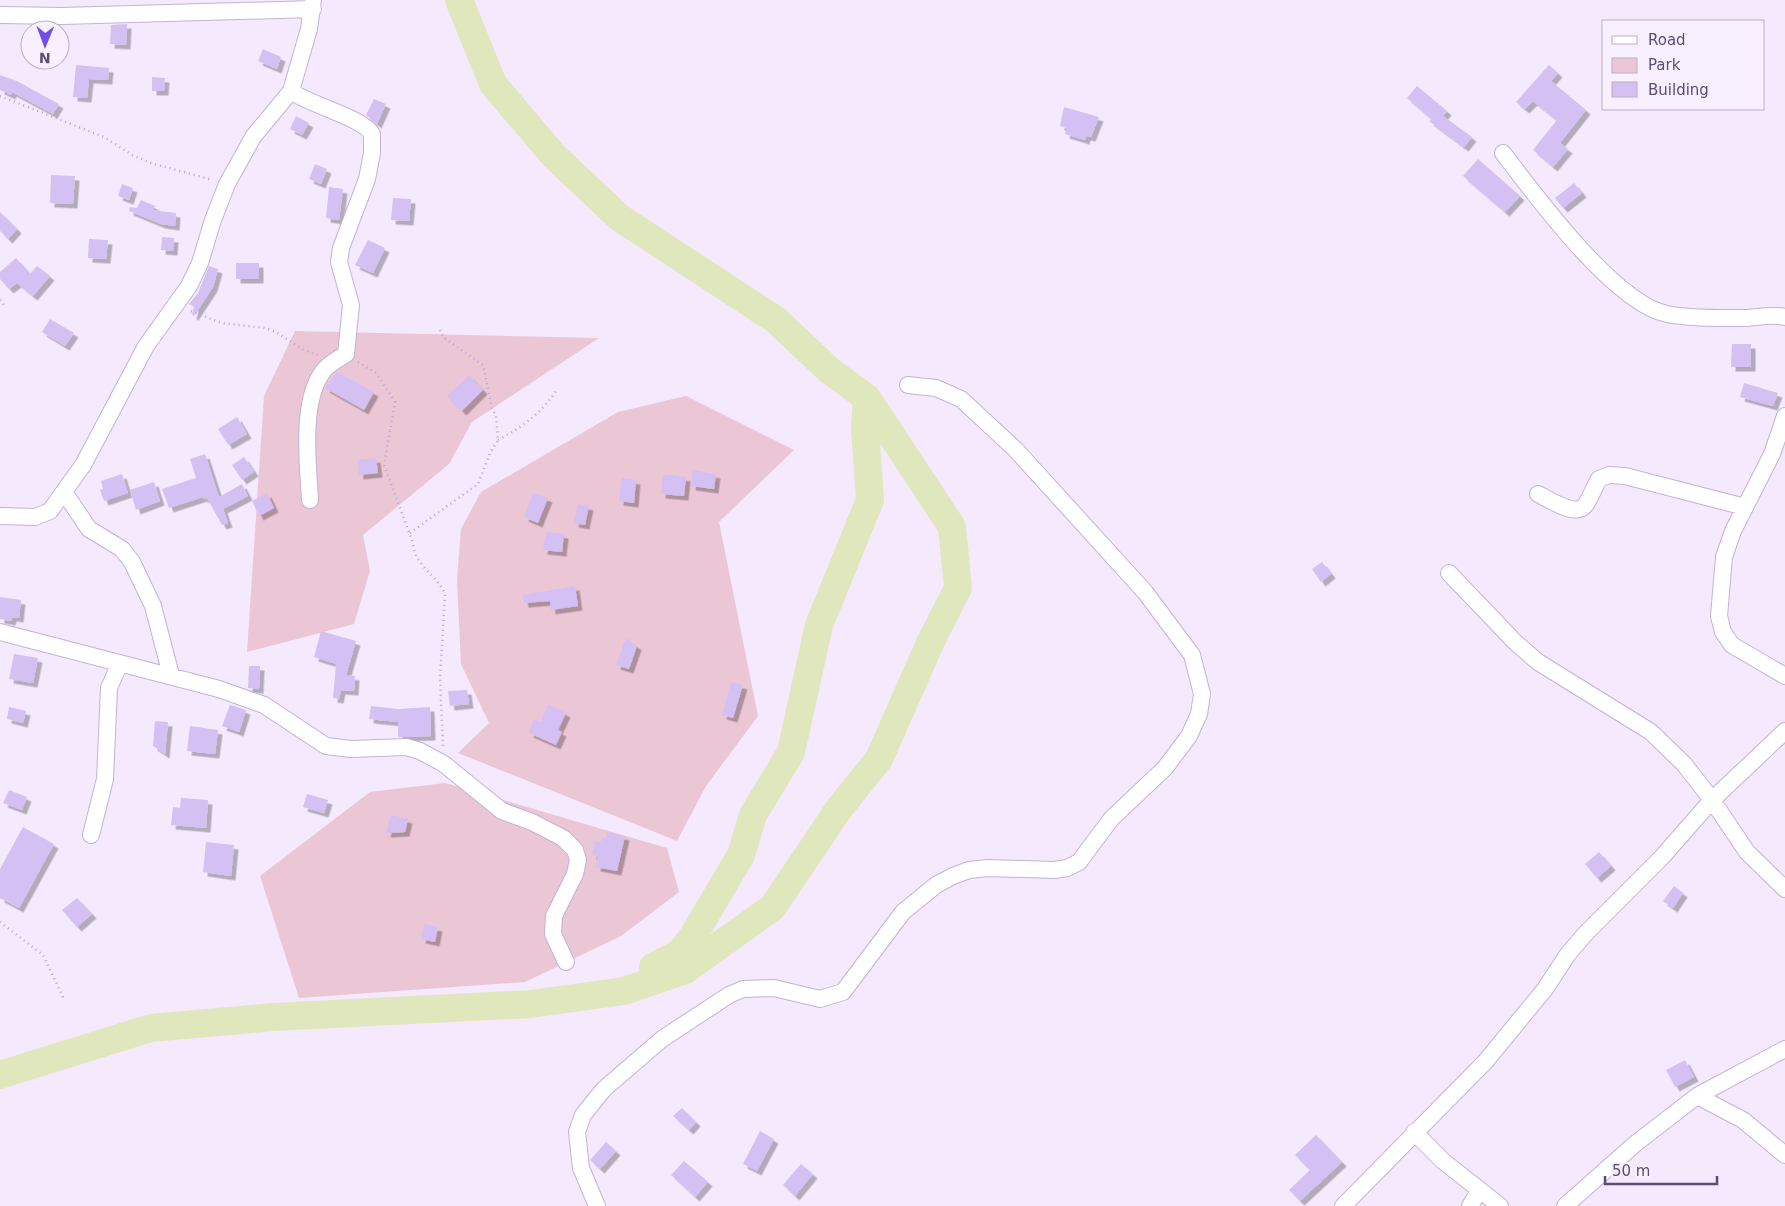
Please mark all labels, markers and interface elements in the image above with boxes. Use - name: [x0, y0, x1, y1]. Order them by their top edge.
- north arrow: [20, 20, 70, 70]
- legend: [1602, 20, 1765, 110]
- text: Road: [1648, 31, 1686, 49]
- text: N: [39, 50, 51, 66]
- text: Park: [1648, 56, 1681, 74]
- text: Building: [1648, 81, 1709, 99]
- scale bar: [1605, 1154, 1718, 1186]
- text: 50 m: [1612, 1162, 1650, 1180]

